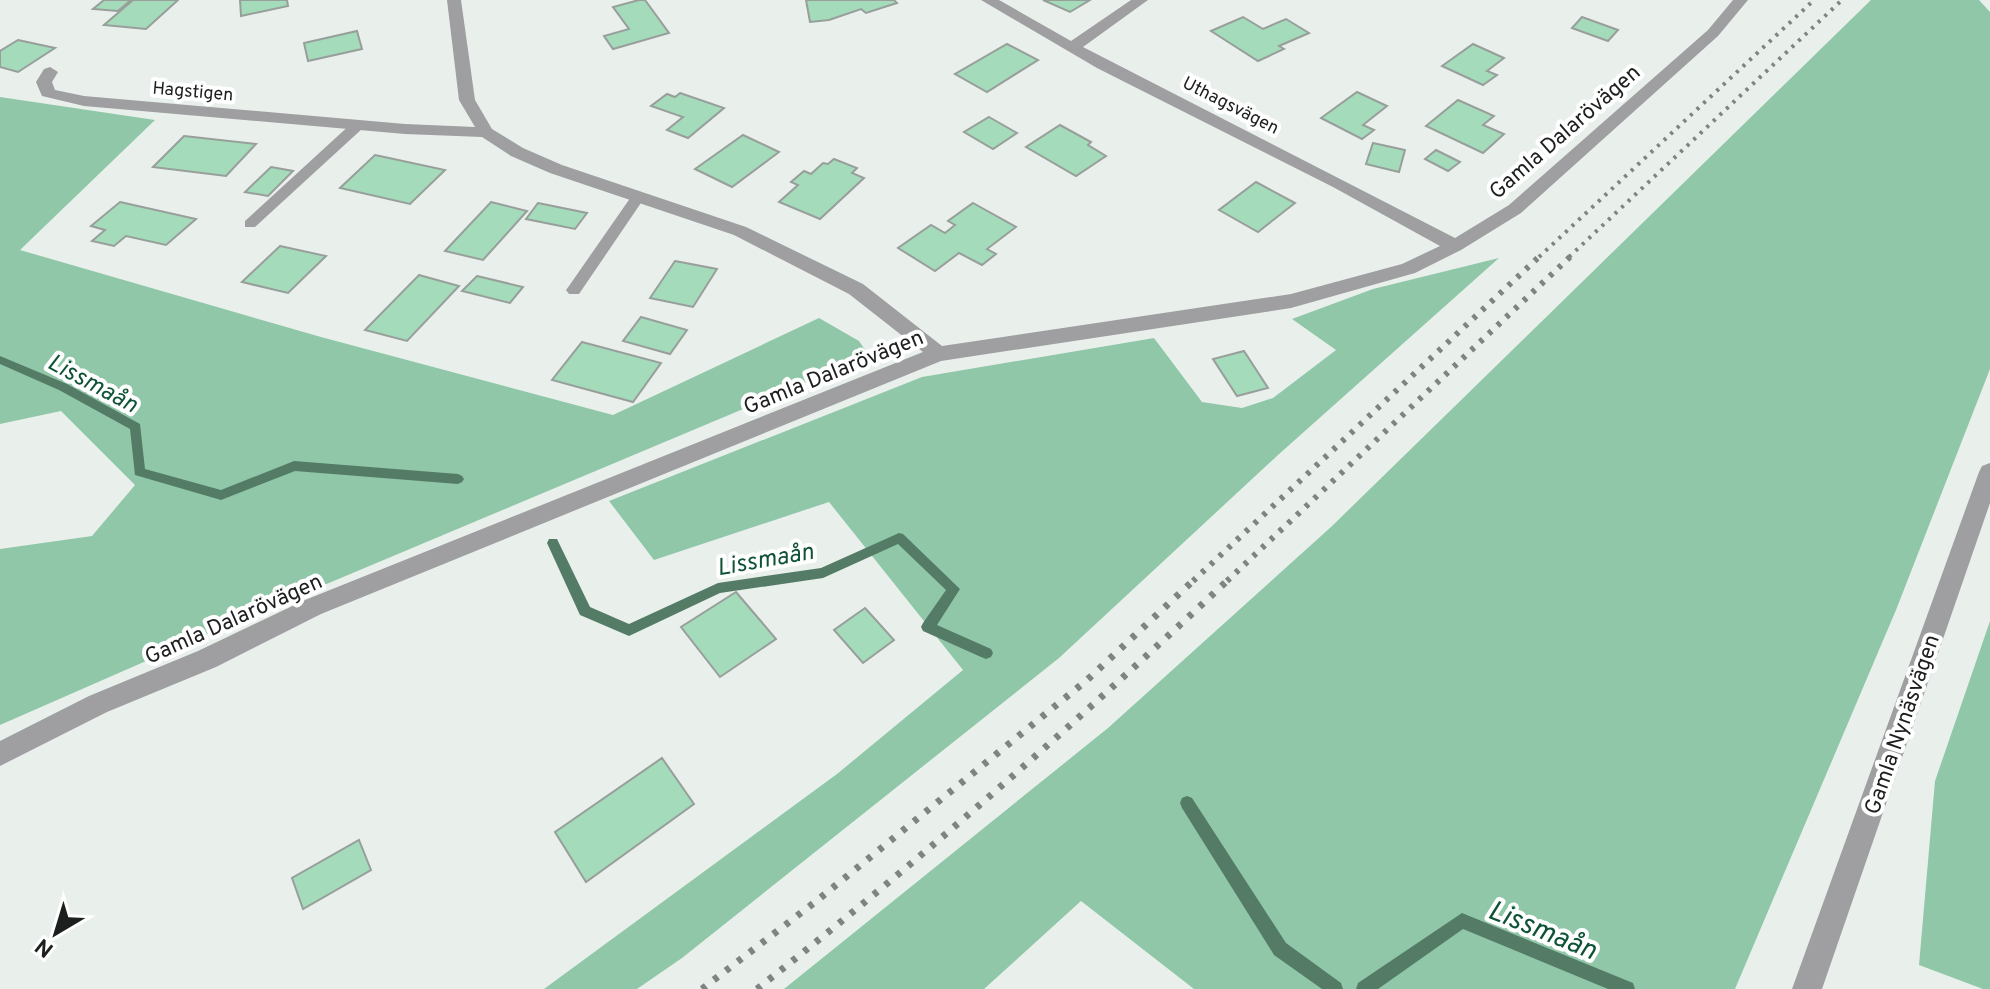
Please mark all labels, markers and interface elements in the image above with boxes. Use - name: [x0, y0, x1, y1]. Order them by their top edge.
- street label: Gamla Dalarövägen: [1484, 60, 1647, 206]
- street label: Uthagsvägen: [1178, 72, 1283, 141]
- street label: Hagstigen: [151, 77, 234, 107]
- street label: Gamla Dalarövägen: [740, 325, 928, 422]
- water label: Lissmaån: [42, 349, 142, 421]
- water label: Lissmaån: [715, 538, 816, 584]
- street label: Gamla Dalarövägen: [141, 569, 327, 672]
- street label: Gamla Nynäsvägen: [1860, 631, 1947, 818]
- north arrow: [16, 893, 96, 973]
- water label: Lissmaån: [1482, 894, 1602, 970]
- text: N: [31, 931, 60, 962]

